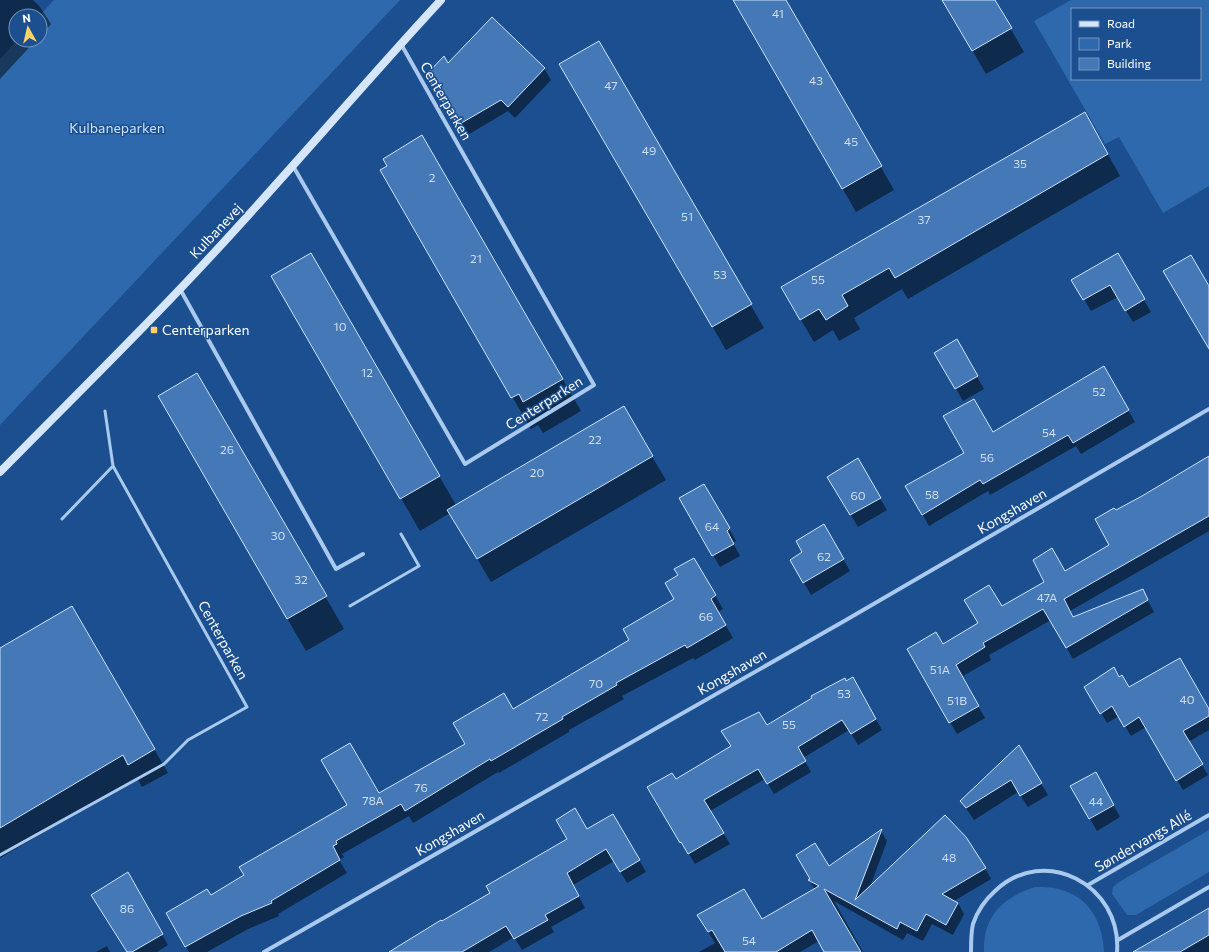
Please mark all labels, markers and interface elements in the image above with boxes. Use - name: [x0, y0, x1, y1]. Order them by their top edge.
- house number: 41: [772, 6, 784, 20]
- north arrow: [8, 8, 48, 48]
- legend: [1071, 8, 1201, 80]
- text: N: [22, 11, 32, 25]
- text: Road: [1107, 16, 1135, 30]
- text: Park: [1107, 36, 1133, 50]
- text: Building: [1107, 56, 1151, 70]
- street label: Centerparken: [417, 59, 476, 143]
- house number: 43: [809, 73, 823, 87]
- house number: 47: [604, 78, 618, 92]
- park label: Kulbaneparken: [69, 119, 165, 136]
- house number: 45: [844, 134, 858, 148]
- house number: 49: [642, 143, 656, 157]
- house number: 35: [1013, 156, 1027, 170]
- house number: 2: [429, 170, 436, 184]
- street label: Kulbanevej: [186, 200, 245, 262]
- house number: 51: [681, 209, 693, 223]
- house number: 37: [917, 212, 931, 226]
- house number: 21: [470, 251, 482, 265]
- house number: 53: [713, 267, 727, 281]
- house number: 55: [811, 272, 825, 286]
- house number: 10: [334, 319, 347, 333]
- place label: Centerparken: [162, 321, 250, 338]
- marker: Centerparken: [149, 325, 159, 335]
- house number: 12: [361, 365, 373, 379]
- street label: Centerparken: [502, 372, 585, 433]
- house number: 52: [1092, 384, 1106, 398]
- house number: 54: [1042, 425, 1056, 439]
- house number: 22: [588, 432, 602, 446]
- house number: 26: [220, 442, 234, 456]
- house number: 56: [980, 450, 994, 464]
- house number: 20: [530, 465, 544, 479]
- street label: Kongshaven: [974, 484, 1049, 537]
- house number: 58: [925, 487, 939, 501]
- house number: 60: [850, 488, 866, 502]
- house number: 64: [705, 519, 719, 533]
- house number: 30: [271, 528, 286, 542]
- house number: 62: [817, 549, 831, 563]
- house number: 32: [294, 572, 308, 586]
- house number: 47A: [1037, 590, 1057, 604]
- street label: Centerparken: [195, 597, 252, 682]
- house number: 66: [699, 609, 713, 623]
- street label: Kongshaven: [694, 645, 769, 698]
- house number: 51A: [930, 662, 950, 676]
- house number: 70: [589, 676, 603, 690]
- house number: 53: [837, 686, 851, 700]
- house number: 40: [1179, 692, 1195, 706]
- house number: 51B: [947, 693, 967, 707]
- house number: 72: [536, 709, 549, 723]
- house number: 55: [782, 717, 796, 731]
- house number: 76: [414, 780, 428, 794]
- house number: 78A: [362, 793, 384, 807]
- house number: 44: [1089, 794, 1103, 808]
- street label: Kongshaven: [412, 806, 487, 859]
- street label: Søndervangs Allé: [1091, 806, 1194, 875]
- house number: 48: [942, 850, 956, 864]
- house number: 86: [120, 901, 134, 915]
- house number: 54: [742, 933, 756, 947]

